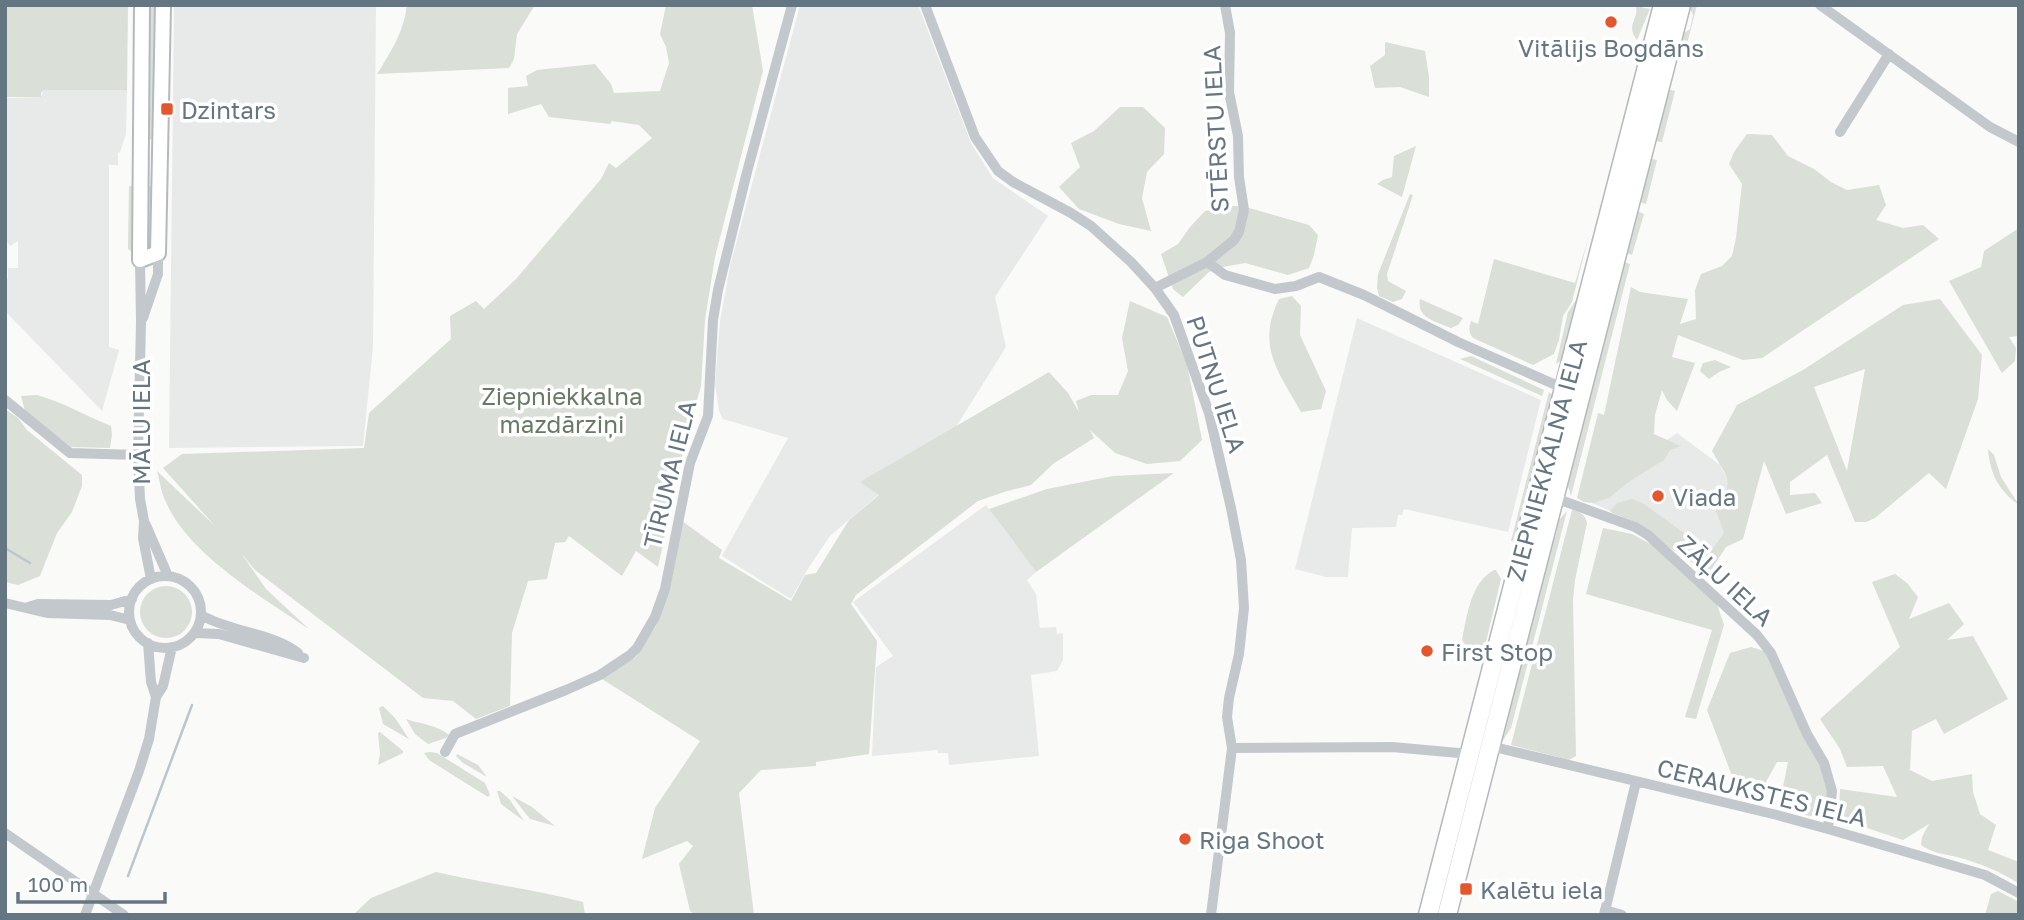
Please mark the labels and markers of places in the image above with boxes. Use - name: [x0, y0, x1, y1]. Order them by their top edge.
- marker: Vitālijs Bogdāns: [1603, 14, 1619, 30]
- place label: Vitālijs Bogdāns: [1518, 33, 1704, 62]
- place label: Dzintars: [181, 95, 276, 124]
- marker: Dzintars: [159, 101, 175, 117]
- place label: Viada: [1672, 482, 1736, 511]
- marker: Viada: [1650, 488, 1666, 504]
- place label: First Stop: [1441, 637, 1553, 666]
- marker: First Stop: [1419, 643, 1435, 659]
- place label: Riga Shoot: [1199, 825, 1325, 854]
- marker: Riga Shoot: [1177, 831, 1193, 847]
- place label: Kalētu iela: [1480, 875, 1603, 904]
- marker: Kalētu iela: [1458, 881, 1474, 897]

